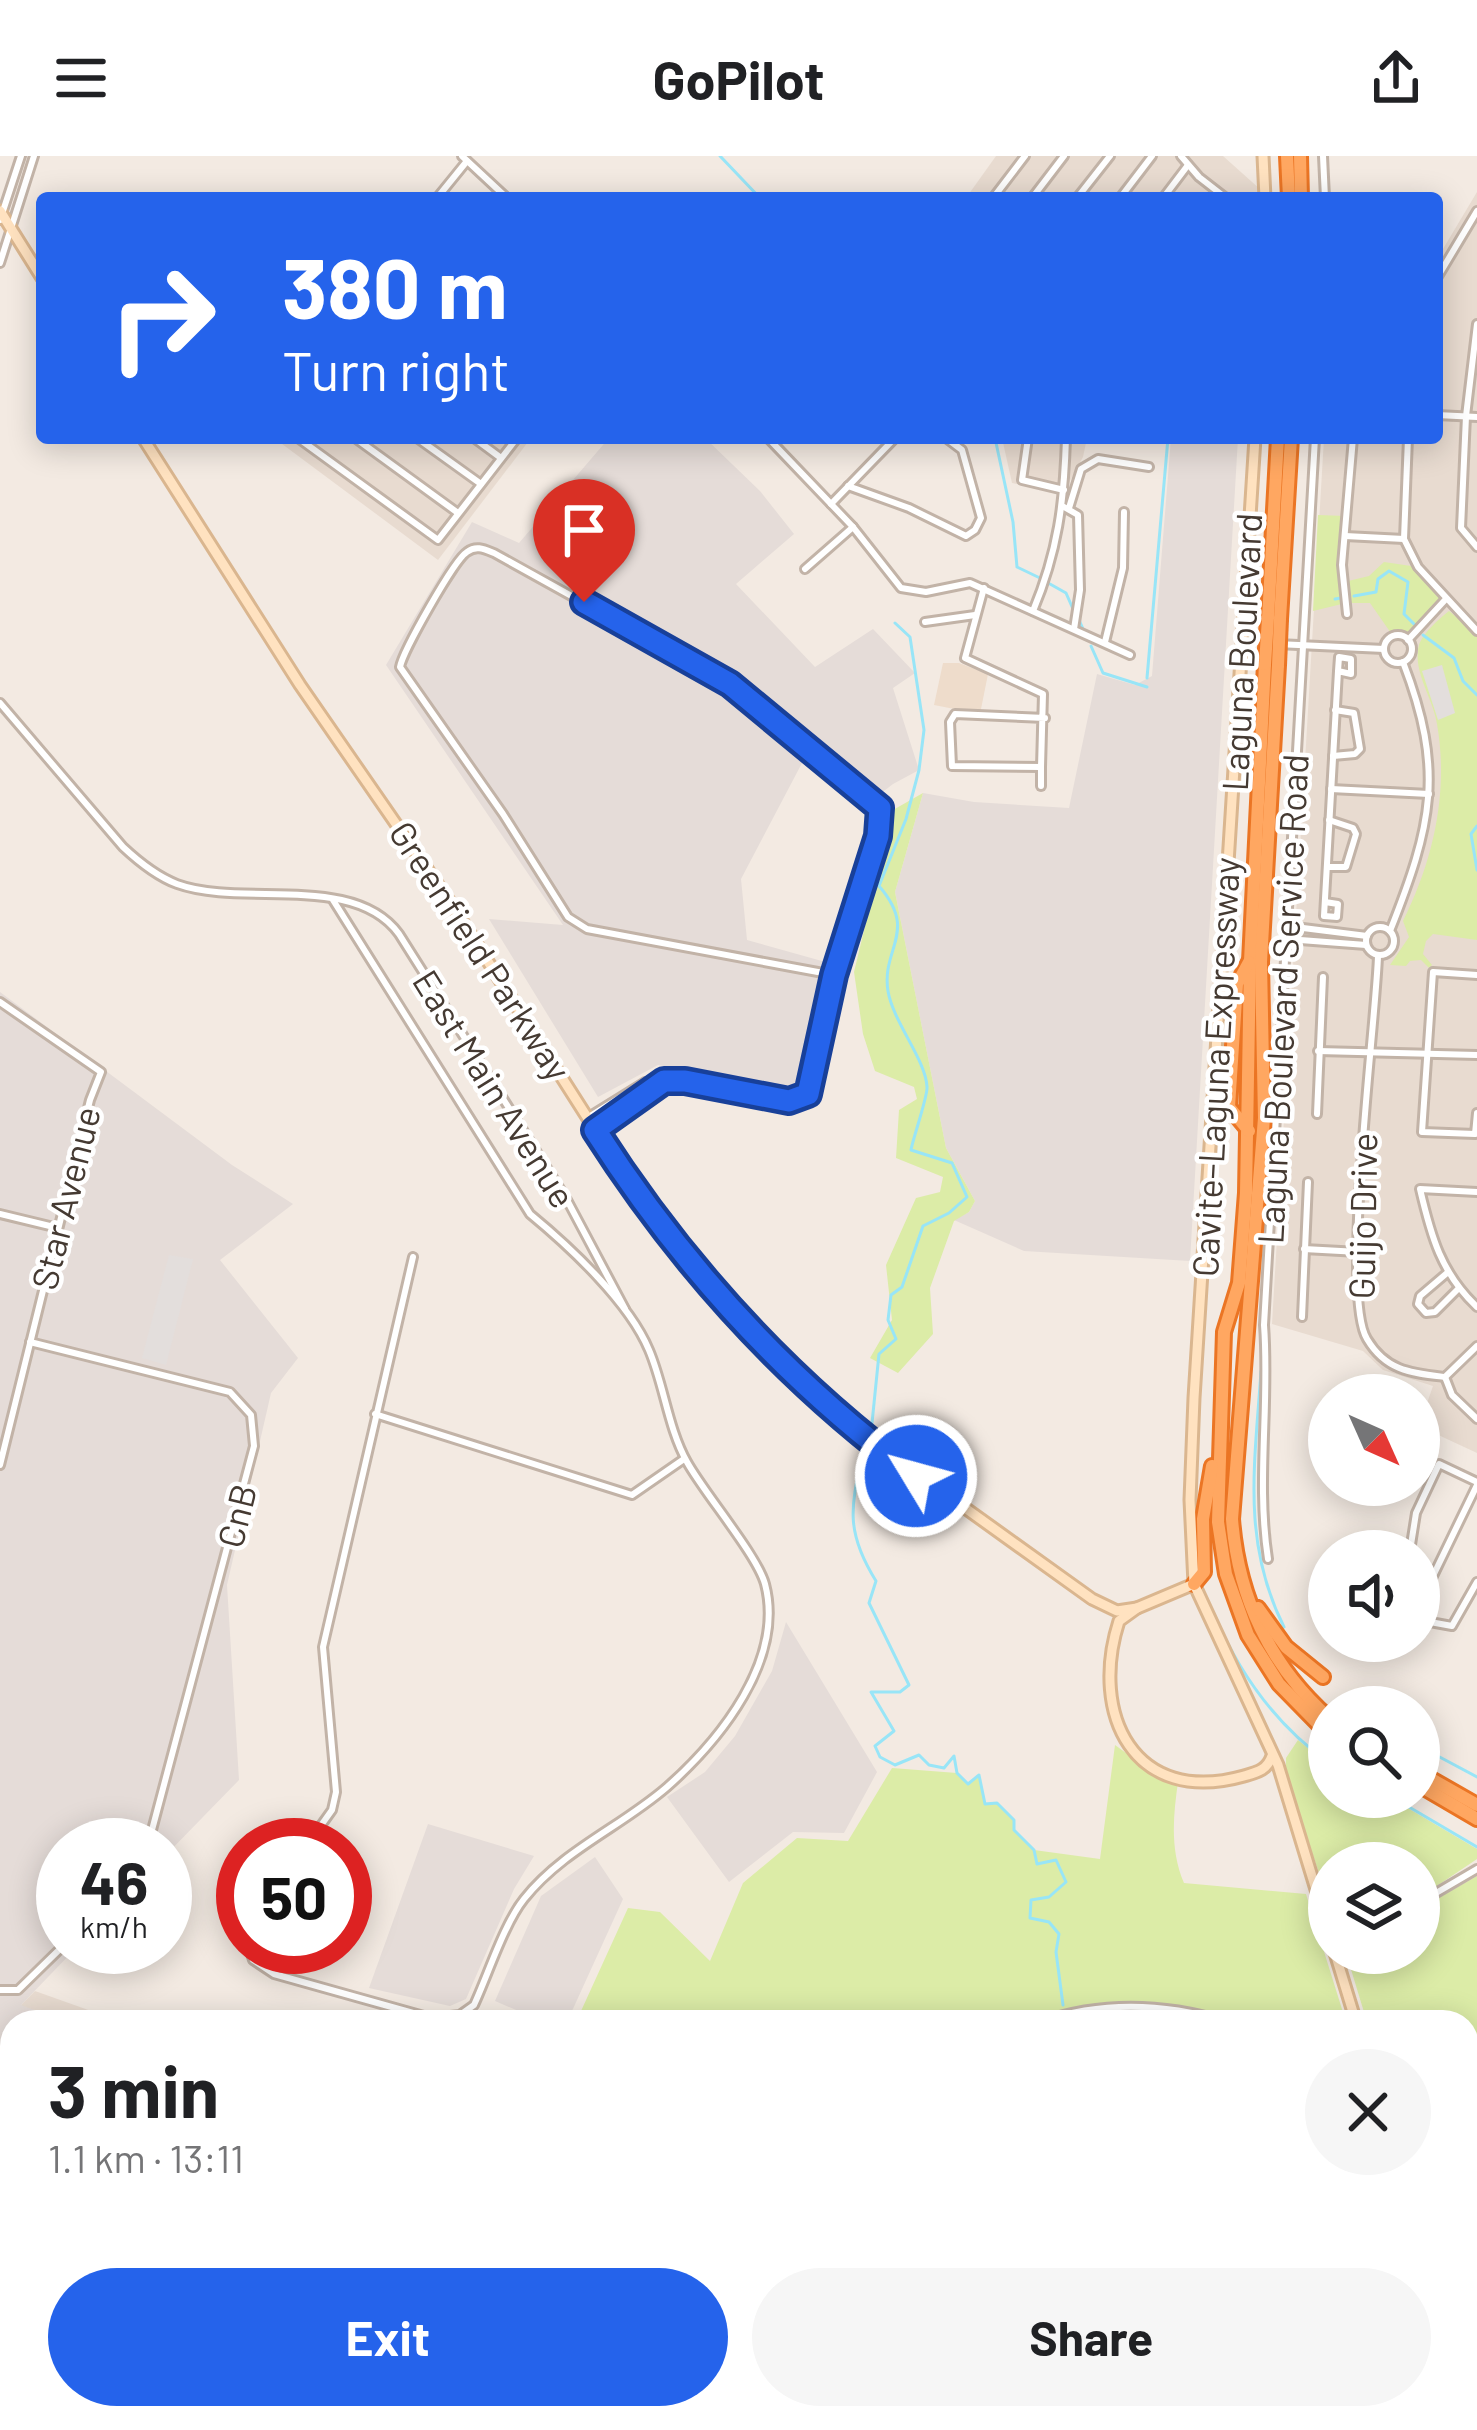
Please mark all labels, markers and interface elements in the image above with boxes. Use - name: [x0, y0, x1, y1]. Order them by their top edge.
- icon: menu: [48, 45, 114, 111]
- icon: share: [1363, 45, 1429, 111]
- text: GoPilot: [652, 46, 825, 111]
- text: 380 m: [282, 235, 508, 336]
- icon: right: [84, 240, 240, 396]
- text: Turn right: [282, 337, 510, 402]
- pin: [533, 479, 635, 602]
- icon: arrive: [551, 497, 617, 563]
- street label: Laguna Boulevard: [1212, 512, 1269, 792]
- street label: Laguna Boulevard Service Road: [1247, 753, 1316, 1245]
- street label: Greenfield Parkway: [381, 813, 581, 1088]
- street label: Cavite–Laguna Expressway: [1182, 856, 1247, 1278]
- street label: East Main Avenue: [405, 961, 586, 1215]
- street label: Star Avenue: [21, 1102, 108, 1294]
- street label: Guijo Drive: [1339, 1132, 1384, 1300]
- north arrow: [1308, 1374, 1440, 1506]
- map controls: [1308, 1374, 1440, 1974]
- position arrow: [853, 1413, 979, 1539]
- street label: CnB: [207, 1479, 264, 1552]
- button: sound: [1308, 1530, 1440, 1662]
- button: search: [1308, 1686, 1440, 1818]
- speed limit sign: 50: [216, 1818, 372, 1974]
- button: layers: [1308, 1842, 1440, 1974]
- text: 46: [80, 1845, 148, 1917]
- text: km/h: [80, 1908, 148, 1944]
- text: 3 min: [48, 2046, 219, 2132]
- button: close: [1305, 2049, 1431, 2175]
- text: 1.1 km · 13:11: [48, 2134, 244, 2181]
- button: Exit: [48, 2268, 728, 2406]
- button: Share: [752, 2268, 1431, 2406]

